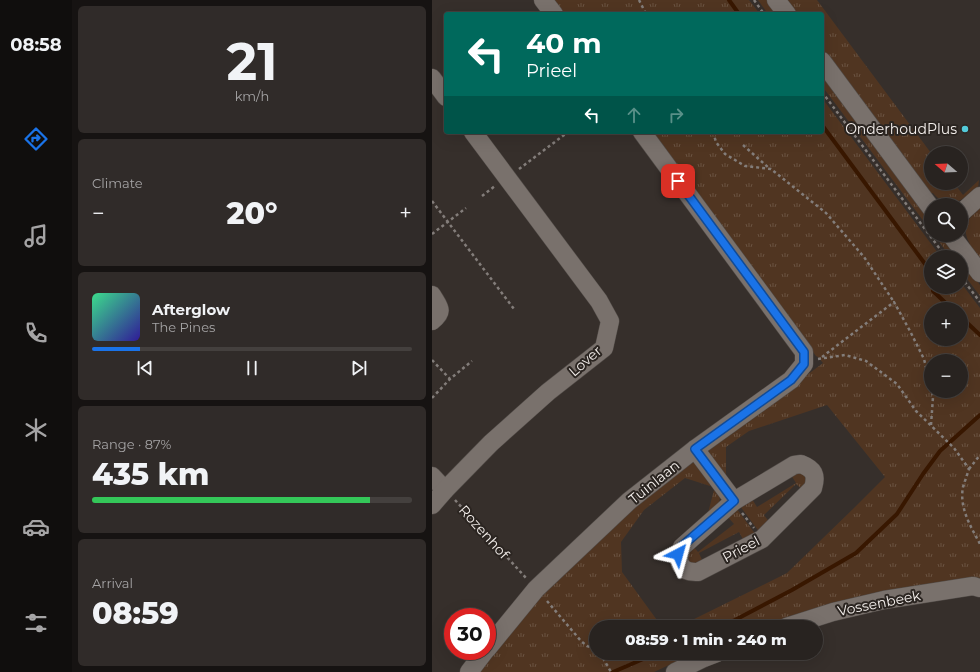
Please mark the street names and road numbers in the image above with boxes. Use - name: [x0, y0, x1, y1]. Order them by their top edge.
- street label: Lover: [565, 341, 606, 380]
- street label: Tuinlaan: [625, 456, 683, 508]
- street label: Rozenhof: [455, 501, 514, 564]
- street label: Prieel: [719, 532, 763, 566]
- street label: Vossenbeek: [836, 586, 923, 620]

